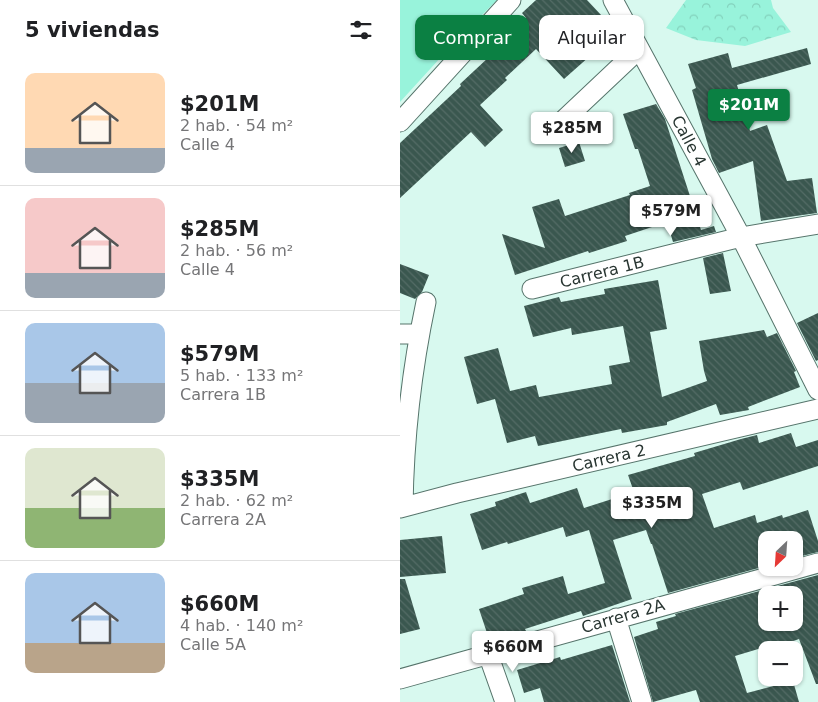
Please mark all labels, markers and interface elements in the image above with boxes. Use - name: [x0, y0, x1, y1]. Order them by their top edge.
- chip: Comprar: [415, 15, 529, 60]
- chip: Alquilar: [539, 15, 644, 60]
- icon: filters: [347, 16, 375, 44]
- text: 5 viviendas: [25, 18, 160, 42]
- pin: $201M: [714, 88, 784, 131]
- text: $201M: [180, 92, 259, 116]
- icon: home: [65, 93, 125, 153]
- text: $201M: [719, 95, 779, 114]
- pin: $285M: [537, 112, 607, 154]
- street label: Calle 4: [668, 112, 710, 170]
- text: 2 hab. · 54 m²: [180, 116, 293, 135]
- text: $285M: [542, 118, 602, 137]
- text: Calle 4: [180, 135, 235, 154]
- pin: $579M: [636, 194, 706, 237]
- text: $579M: [641, 201, 701, 220]
- text: $285M: [180, 217, 259, 241]
- icon: home: [65, 218, 125, 278]
- text: 2 hab. · 56 m²: [180, 241, 293, 260]
- street label: Carrera 1B: [558, 252, 646, 292]
- text: Calle 4: [180, 260, 235, 279]
- text: $579M: [180, 342, 259, 366]
- icon: home: [65, 343, 125, 403]
- text: 5 hab. · 133 m²: [180, 366, 303, 385]
- text: Carrera 1B: [180, 385, 266, 404]
- street label: Carrera 2: [570, 440, 648, 476]
- text: $335M: [180, 467, 259, 491]
- icon: home: [65, 468, 125, 528]
- pin: $335M: [617, 486, 687, 529]
- text: 2 hab. · 62 m²: [180, 491, 293, 510]
- text: $335M: [622, 493, 682, 512]
- text: Carrera 2A: [180, 510, 266, 529]
- north arrow: [758, 531, 802, 576]
- map controls: [758, 531, 803, 686]
- button: +: [758, 586, 803, 631]
- text: $660M: [180, 592, 259, 616]
- icon: home: [65, 593, 125, 653]
- street label: Carrera 2A: [579, 595, 667, 637]
- text: 4 hab. · 140 m²: [180, 616, 303, 635]
- pin: $660M: [478, 630, 548, 673]
- text: Calle 5A: [180, 635, 246, 654]
- text: $660M: [483, 637, 543, 656]
- button: −: [758, 641, 803, 686]

